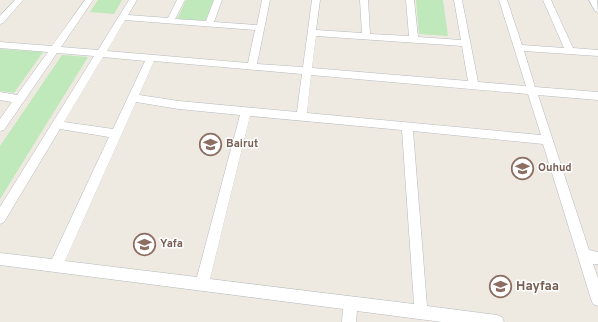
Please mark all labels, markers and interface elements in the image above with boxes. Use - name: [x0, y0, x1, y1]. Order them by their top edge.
- school or university icon: Bairut: [198, 131, 224, 157]
- place label: Bairut: [226, 137, 258, 151]
- school or university icon: Ouhud: [510, 155, 536, 181]
- place label: Ouhud: [538, 161, 572, 175]
- school or university icon: Yafa: [131, 231, 157, 257]
- place label: Yafa: [160, 237, 183, 251]
- school or university icon: Hayfaa: [488, 274, 514, 300]
- place label: Hayfaa: [516, 279, 559, 295]

